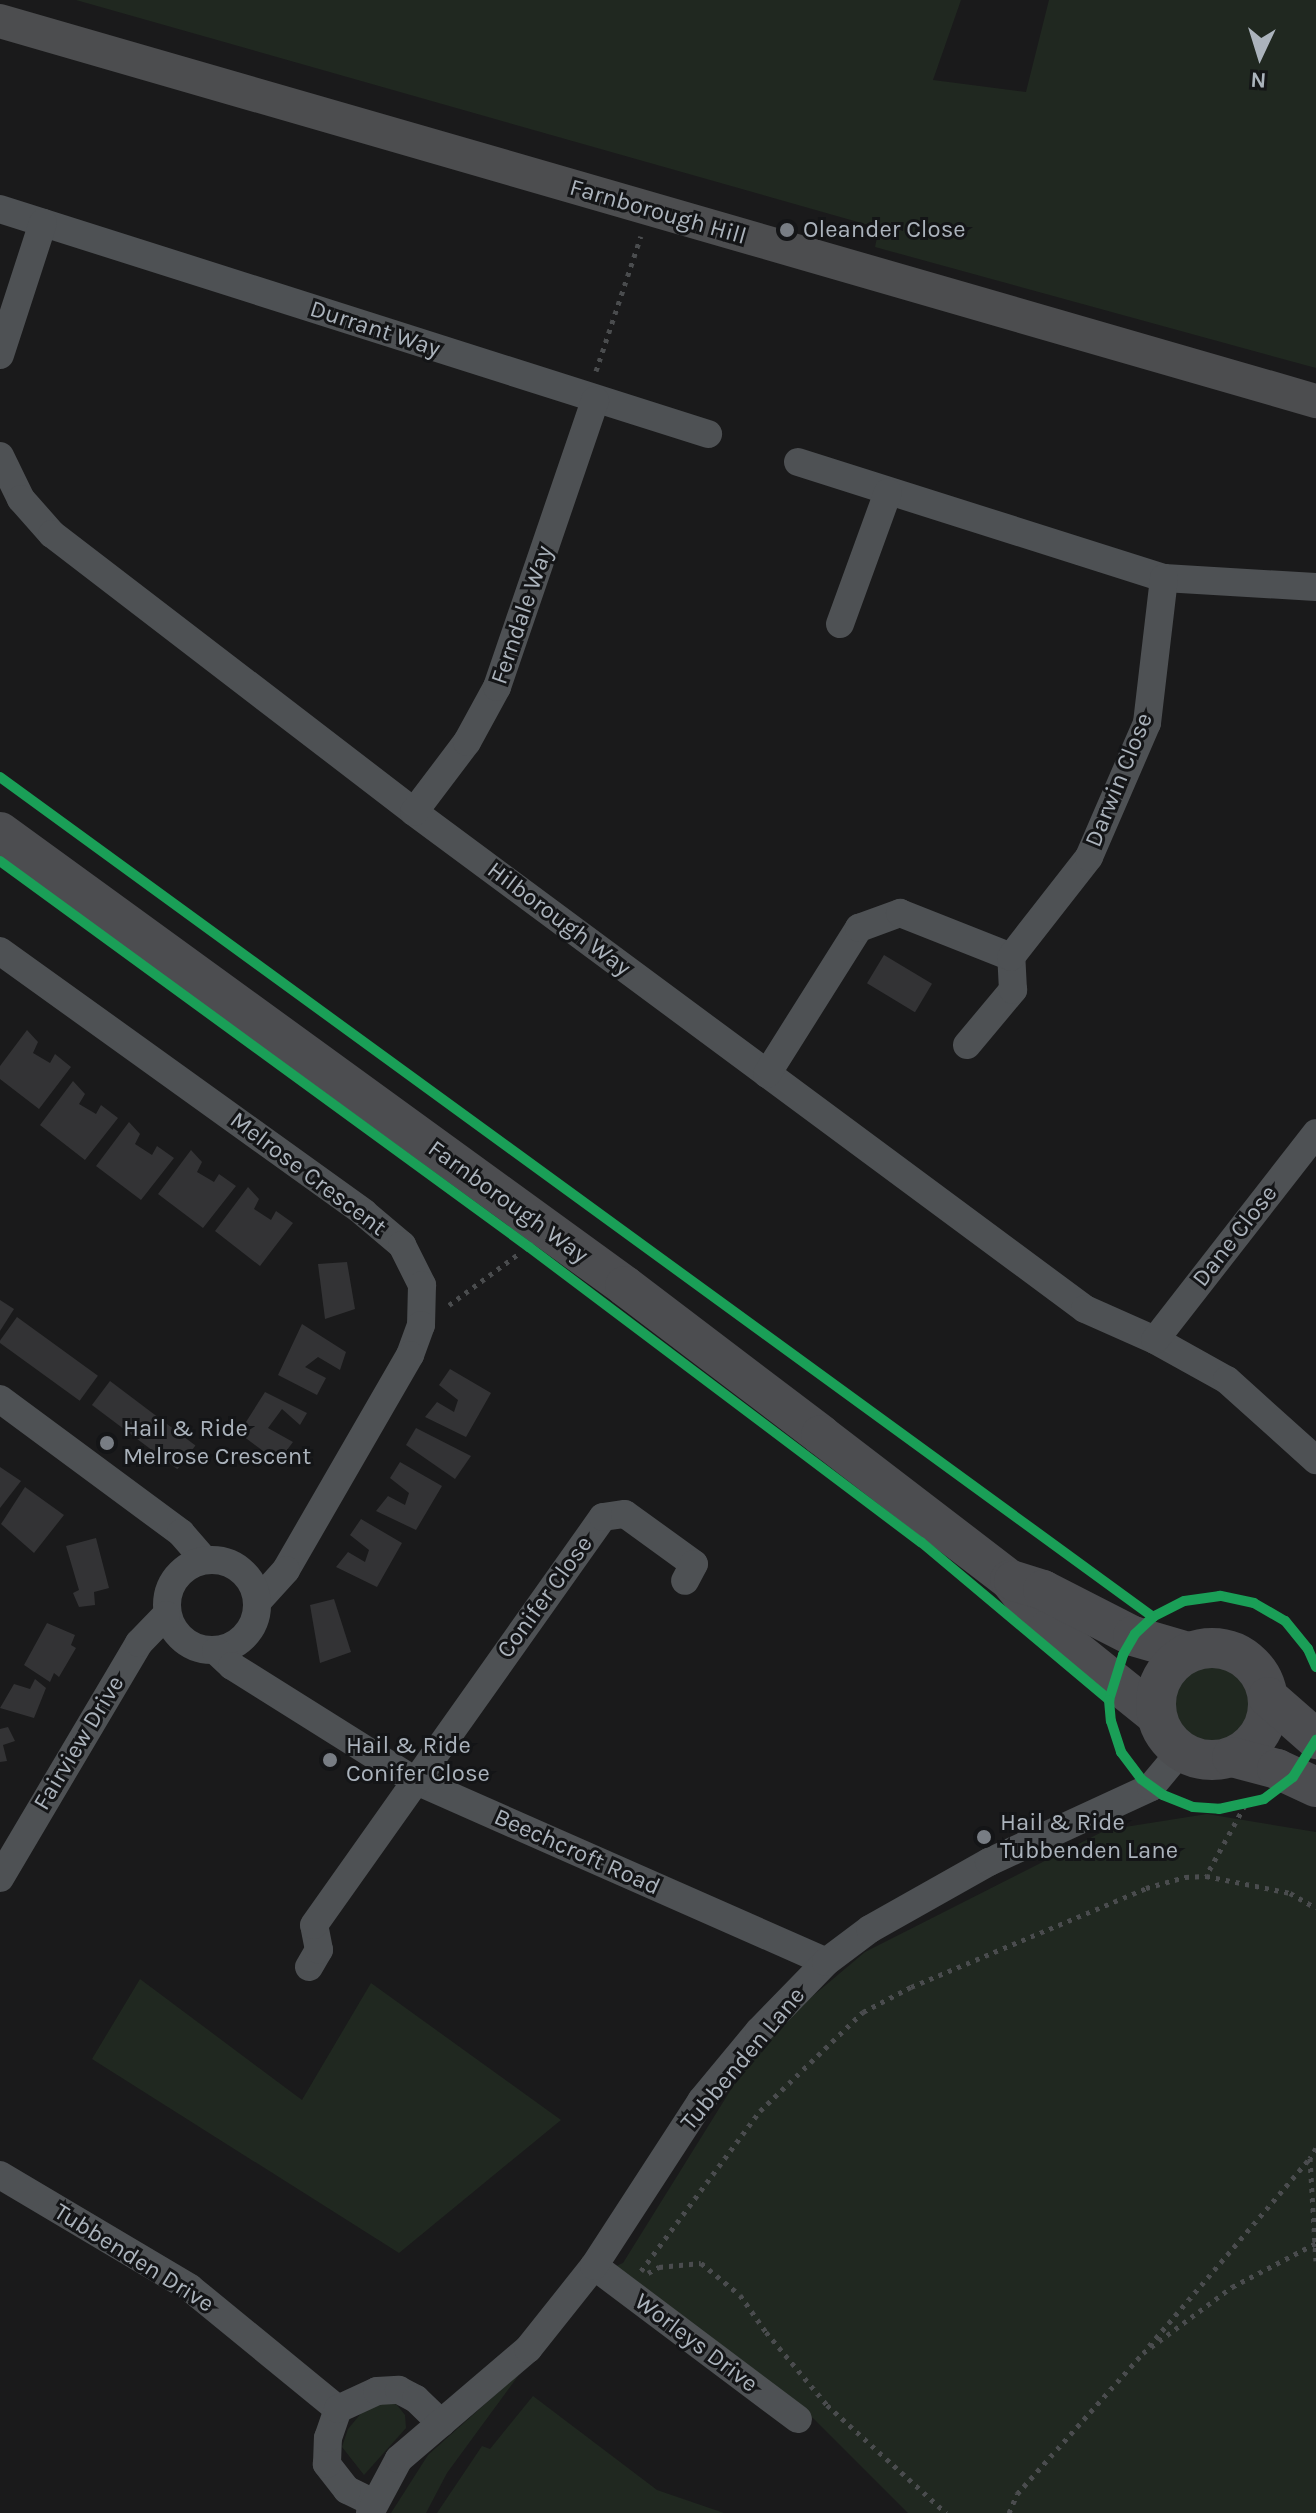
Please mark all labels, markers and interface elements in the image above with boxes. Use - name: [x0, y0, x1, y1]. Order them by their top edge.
- north arrow: [1220, 16, 1300, 96]
- text: N: [1250, 66, 1267, 93]
- street label: Farnborough Hill: [566, 173, 750, 251]
- place label: Oleander Close: [803, 216, 966, 244]
- marker: Oleander Close: [778, 221, 796, 239]
- street label: Durrant Way: [306, 294, 444, 364]
- street label: Ferndale Way: [485, 542, 559, 688]
- street label: Darwin Close: [1079, 709, 1159, 851]
- street label: Hilborough Way: [481, 856, 637, 982]
- street label: Melrose Crescent: [224, 1106, 392, 1242]
- street label: Farnborough Way: [422, 1134, 594, 1270]
- street label: Dane Close: [1186, 1179, 1284, 1293]
- place label: Hail & Ride Melrose Crescent: [123, 1415, 311, 1471]
- marker: Hail & Ride Melrose Crescent: [98, 1434, 116, 1452]
- street label: Conifer Close: [491, 1530, 599, 1664]
- street label: Fairview Drive: [28, 1671, 130, 1815]
- place label: Hail & Ride Conifer Close: [346, 1732, 490, 1788]
- marker: Hail & Ride Conifer Close: [321, 1751, 339, 1769]
- street label: Beechcroft Road: [489, 1802, 665, 1902]
- place label: Hail & Ride Tubbenden Lane: [1000, 1809, 1178, 1865]
- marker: Hail & Ride Tubbenden Lane: [975, 1828, 993, 1846]
- street label: Tubbenden Lane: [675, 1982, 811, 2136]
- street label: Tubbenden Drive: [49, 2197, 219, 2319]
- street label: Worleys Drive: [629, 2287, 763, 2399]

